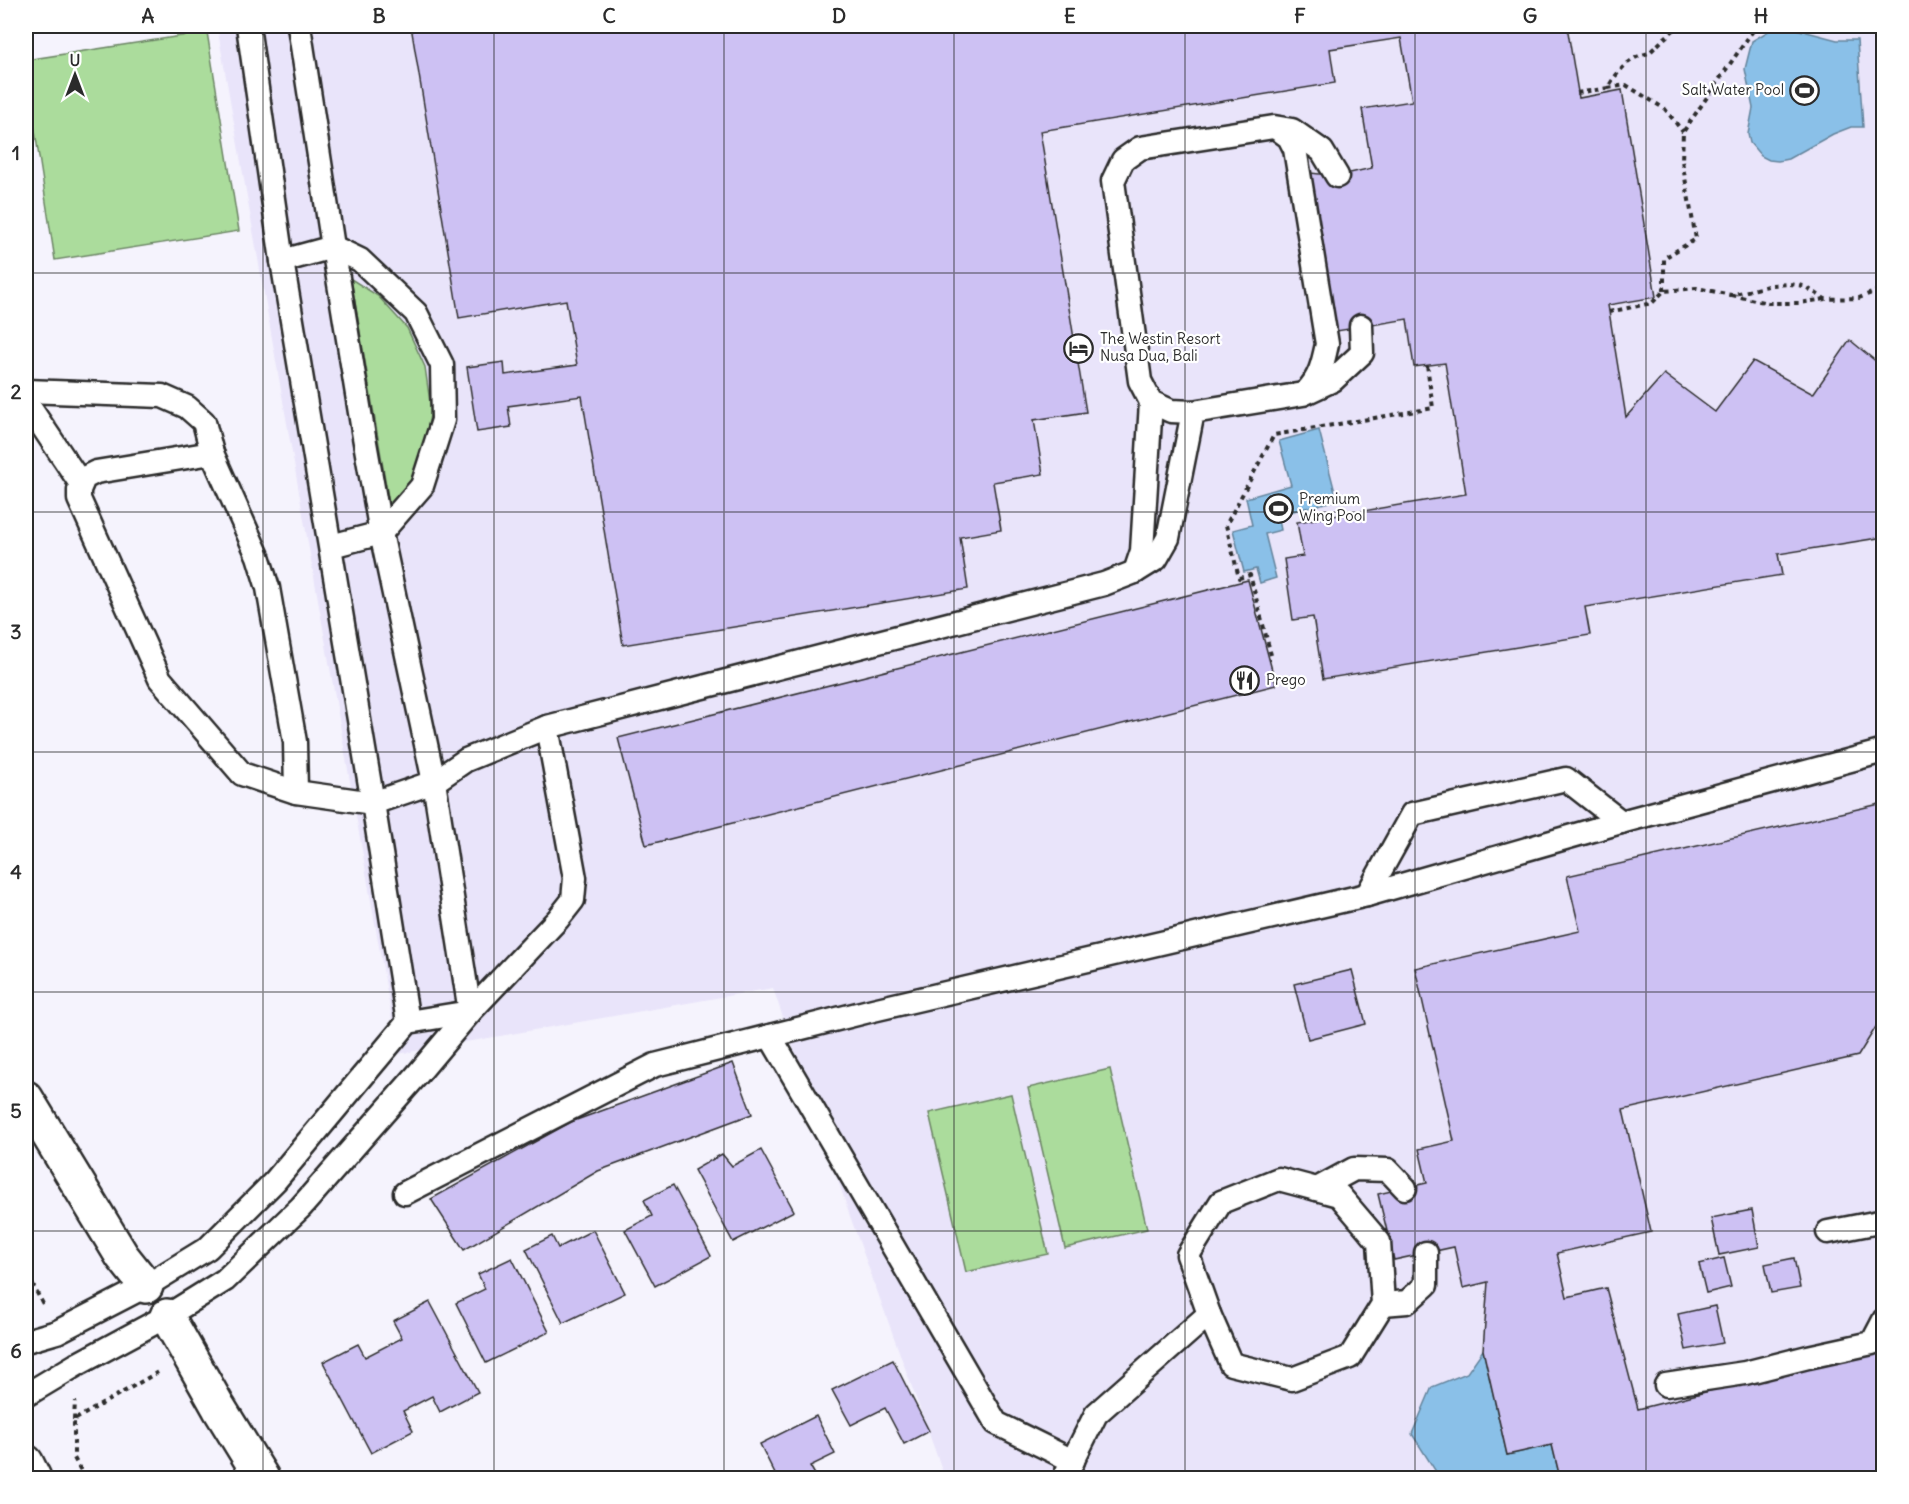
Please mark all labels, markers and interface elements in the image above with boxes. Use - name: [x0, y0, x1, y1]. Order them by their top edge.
- text: A: [142, 3, 155, 28]
- text: B: [372, 3, 386, 28]
- text: C: [602, 3, 616, 28]
- text: D: [832, 3, 846, 28]
- text: E: [1064, 3, 1076, 28]
- text: F: [1294, 3, 1306, 28]
- text: G: [1523, 3, 1537, 28]
- text: H: [1754, 3, 1768, 28]
- north arrow: [45, 45, 105, 105]
- text: U: [70, 50, 80, 70]
- sports icon: Salt Water Pool: [1789, 74, 1821, 106]
- place label: Salt Water Pool: [1682, 80, 1784, 99]
- text: 1: [12, 140, 20, 165]
- place label: The Westin Resort Nusa Dua, Bali: [1100, 329, 1221, 365]
- hotel icon: The Westin Resort Nusa Dua, Bali: [1063, 332, 1095, 364]
- text: 2: [11, 379, 22, 404]
- place label: Premium Wing Pool: [1299, 489, 1366, 525]
- sports icon: Premium Wing Pool: [1262, 492, 1294, 524]
- text: 3: [10, 619, 22, 644]
- restaurant icon: Prego: [1229, 664, 1261, 696]
- place label: Prego: [1266, 670, 1306, 689]
- text: 4: [10, 859, 22, 884]
- text: 5: [10, 1098, 22, 1123]
- text: 6: [10, 1338, 22, 1363]

